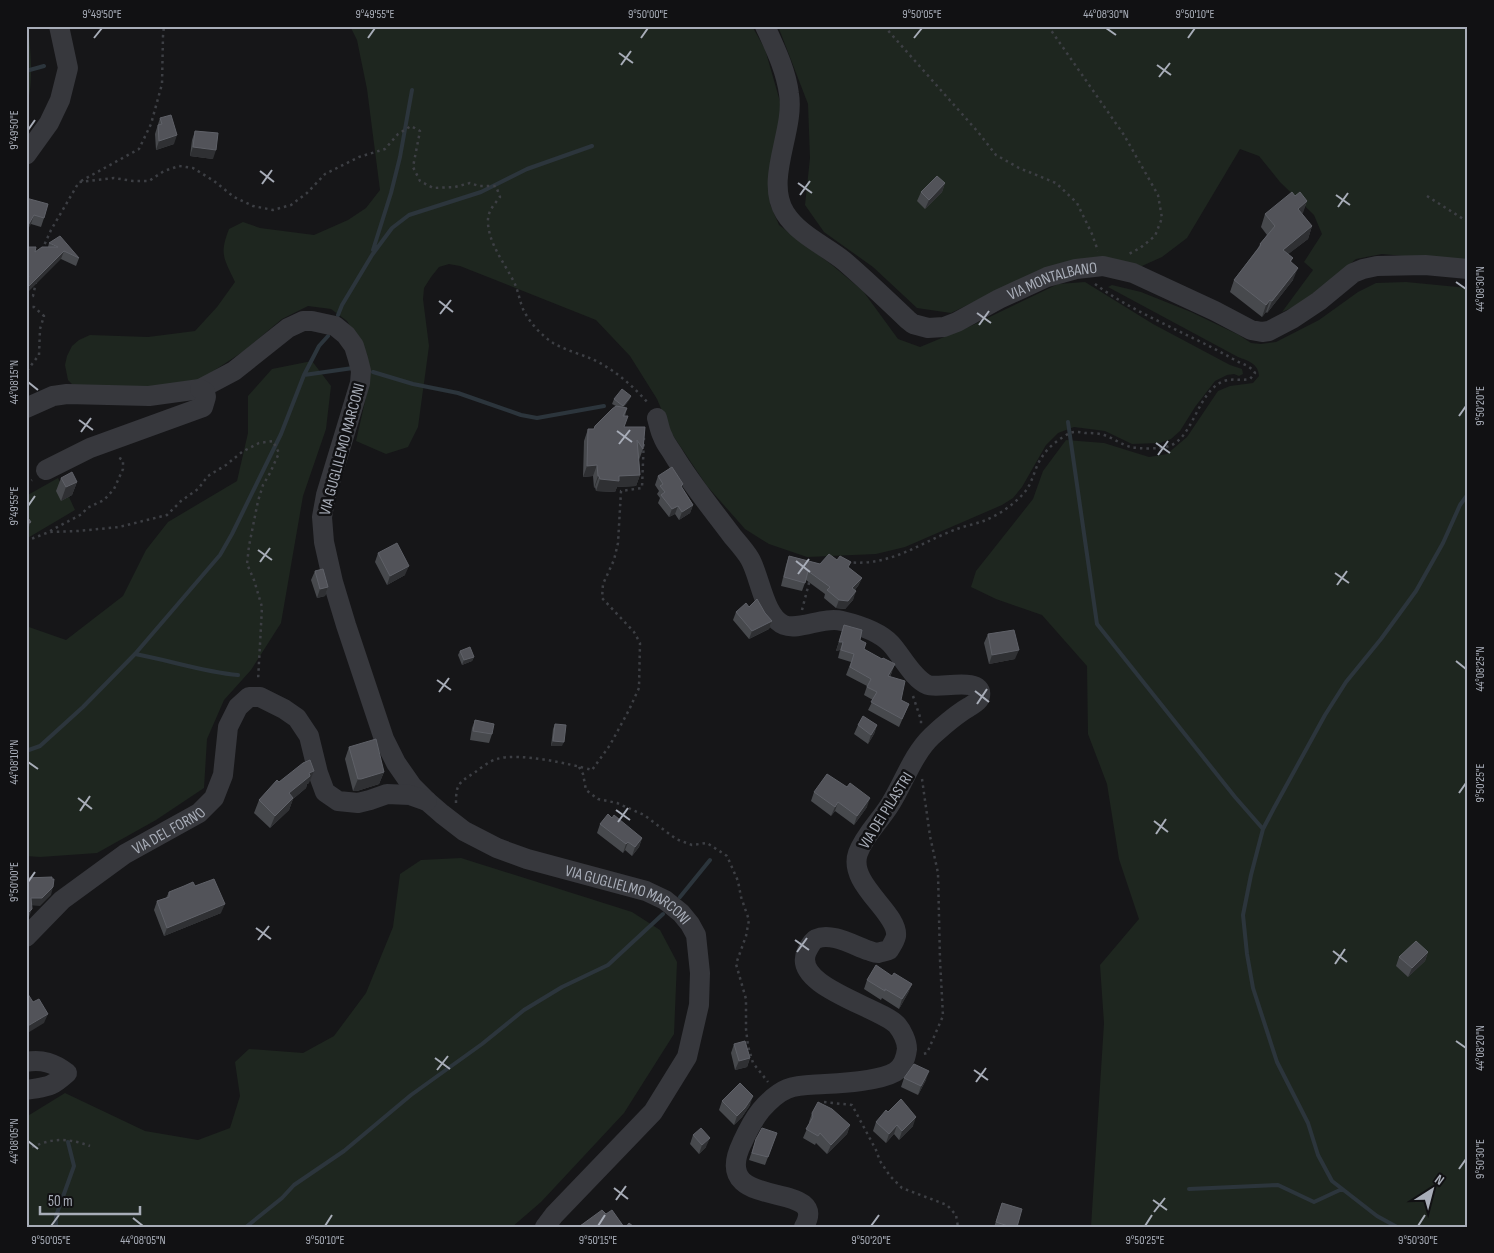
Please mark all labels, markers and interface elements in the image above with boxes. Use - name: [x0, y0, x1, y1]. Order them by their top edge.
- text: 9°49'50"E: [82, 7, 122, 22]
- text: 9°49'55"E: [356, 7, 395, 22]
- text: 9°50'00"E: [628, 7, 668, 22]
- text: 9°50'05"E: [902, 7, 942, 22]
- text: 44°08'30"N: [1083, 7, 1129, 22]
- text: 9°50'10"E: [1176, 7, 1215, 22]
- text: 9°49'50"E: [7, 110, 22, 150]
- street label: VIA MONTALBANO: [1005, 259, 1098, 305]
- text: 44°08'30"N: [1473, 266, 1488, 312]
- text: 44°08'15"N: [7, 360, 22, 404]
- street label: VIA GUGLILEMO MARCONI: [316, 381, 369, 518]
- text: 9°50'20"E: [1473, 386, 1488, 426]
- text: 9°49'55"E: [7, 486, 22, 525]
- text: 44°08'25"N: [1473, 646, 1488, 692]
- text: 44°08'10"N: [7, 740, 22, 784]
- text: 9°50'25"E: [1473, 763, 1488, 803]
- street label: VIA DEI PILASTRI: [855, 769, 917, 853]
- street label: VIA DEL FORNO: [129, 804, 210, 859]
- text: 9°50'00"E: [7, 862, 22, 902]
- street label: VIA GUGLIELMO MARCONI: [563, 862, 694, 929]
- text: 44°08'20"N: [1473, 1025, 1488, 1071]
- text: 44°08'05"N: [7, 1118, 22, 1164]
- text: 9°50'30"E: [1473, 1139, 1488, 1179]
- north arrow: [1406, 1166, 1456, 1216]
- text: N: [1431, 1171, 1447, 1189]
- scale bar: [40, 1183, 140, 1215]
- text: 50 m: [48, 1192, 73, 1211]
- text: 9°50'05"E: [31, 1233, 71, 1248]
- text: 44°08'05"N: [120, 1233, 166, 1248]
- text: 9°50'10"E: [306, 1233, 345, 1248]
- text: 9°50'15"E: [579, 1233, 617, 1248]
- text: 9°50'20"E: [851, 1233, 891, 1248]
- text: 9°50'25"E: [1125, 1233, 1165, 1248]
- text: 9°50'30"E: [1398, 1233, 1438, 1248]

